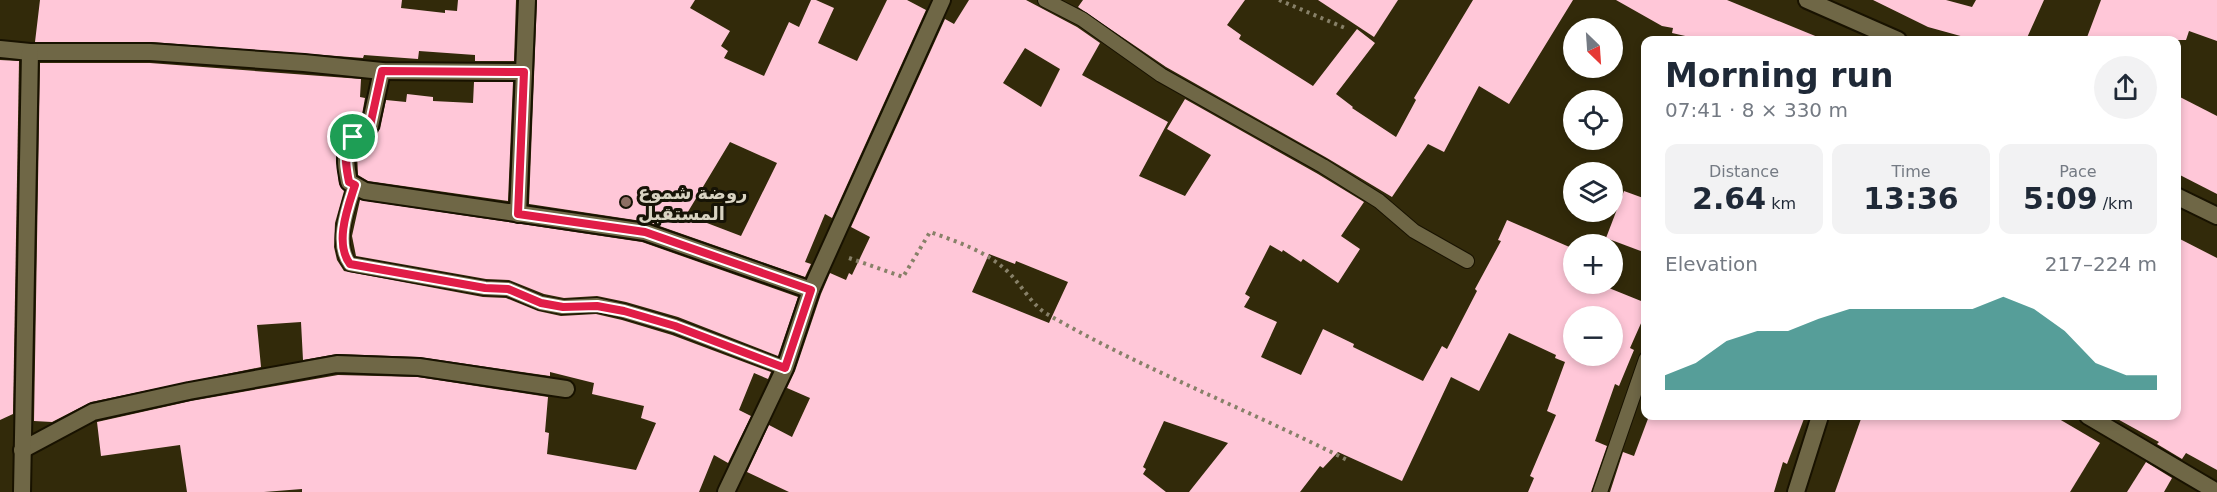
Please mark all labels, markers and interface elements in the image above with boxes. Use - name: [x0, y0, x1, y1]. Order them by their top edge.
- north arrow: [1563, 18, 1623, 78]
- map controls: [1563, 18, 1623, 366]
- text: Morning run: [1665, 56, 1893, 95]
- button: share: [2094, 56, 2157, 119]
- button: locate: [1563, 90, 1623, 150]
- text: 07:41 · 8 × 330 m: [1665, 98, 1848, 122]
- pin: [327, 111, 378, 162]
- icon: arrive: [336, 120, 369, 153]
- button: layers: [1563, 162, 1623, 222]
- text: Distance: [1709, 162, 1779, 181]
- text: Time: [1891, 162, 1931, 181]
- text: Pace: [2059, 162, 2097, 181]
- text: 2.64: [1692, 181, 1766, 216]
- text: 13:36: [1863, 181, 1959, 216]
- text: 5:09: [2023, 181, 2098, 216]
- place label: روضة شموع المستقبل: [638, 182, 747, 224]
- text: km: [1766, 194, 1796, 213]
- text: /km: [2098, 194, 2133, 213]
- marker: روضة شموع المستقبل: [619, 195, 633, 209]
- button: +: [1563, 234, 1623, 294]
- text: Elevation: [1665, 252, 1758, 276]
- text: 217–224 m: [2045, 252, 2157, 276]
- button: −: [1563, 306, 1623, 366]

